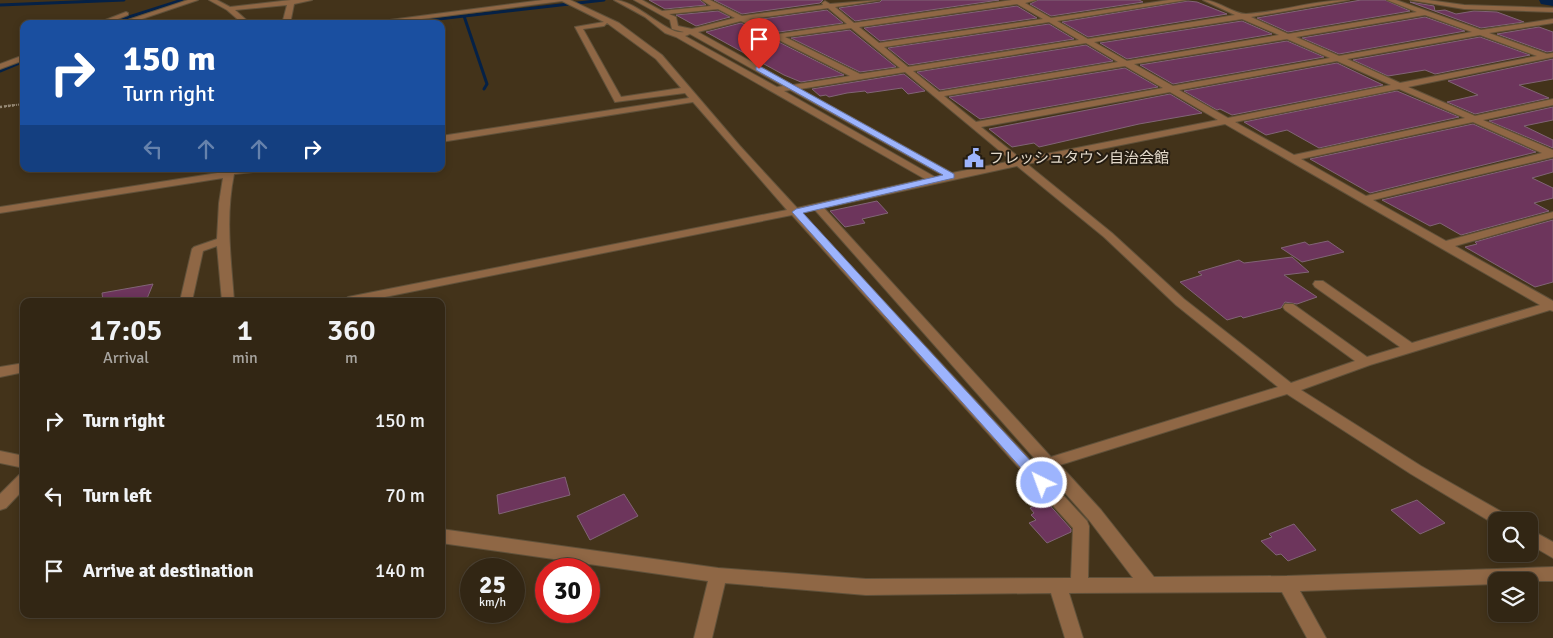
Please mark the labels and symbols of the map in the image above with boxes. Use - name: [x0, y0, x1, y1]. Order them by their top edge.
- pin: [738, 18, 780, 69]
- public building icon: フレッシュタウン自治会館: [963, 147, 985, 169]
- place label: フレッシュタウン自治会館: [989, 149, 1169, 167]
- position arrow: [1015, 456, 1067, 508]
- speed limit sign: 30: [535, 558, 600, 623]

